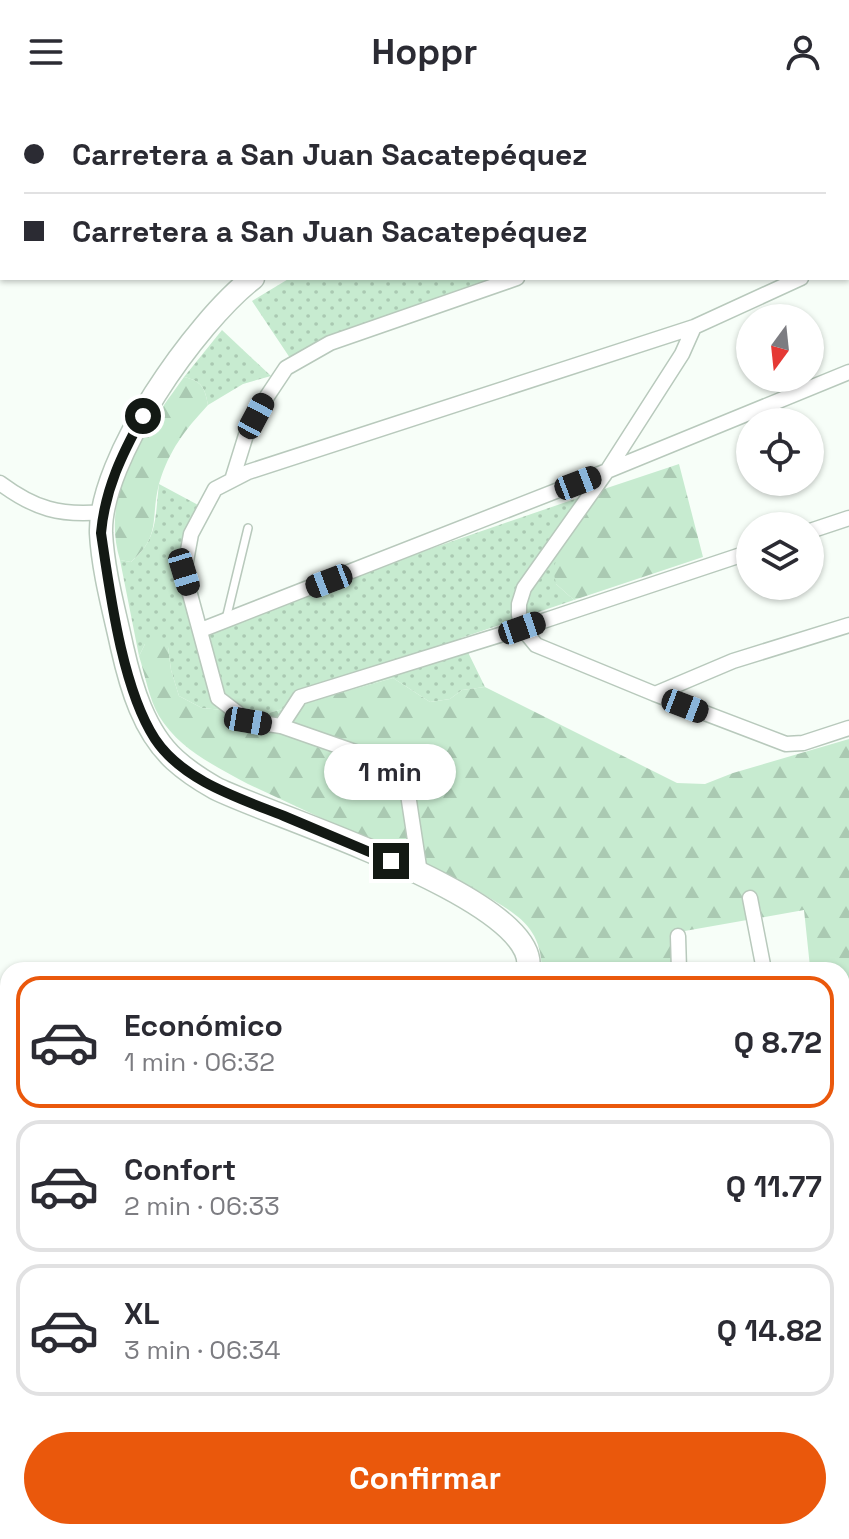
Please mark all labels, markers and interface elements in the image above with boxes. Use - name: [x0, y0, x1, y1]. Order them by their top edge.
- text: Hoppr: [372, 29, 477, 75]
- icon: menu: [24, 30, 68, 74]
- icon: person: [781, 30, 825, 74]
- text: Carretera a San Juan Sacatepéquez: [72, 135, 588, 174]
- text: Carretera a San Juan Sacatepéquez: [72, 212, 588, 251]
- north arrow: [736, 304, 824, 392]
- map controls: [736, 304, 824, 600]
- car: [234, 389, 278, 443]
- route start: [125, 398, 161, 434]
- button: locate: [736, 408, 824, 496]
- car: [551, 463, 605, 503]
- button: layers: [736, 512, 824, 600]
- car: [166, 546, 202, 598]
- car: [302, 561, 356, 601]
- car: [495, 609, 549, 647]
- car: [658, 686, 712, 726]
- car: [222, 705, 274, 737]
- callout: 1 min: [325, 745, 457, 801]
- text: 1 min: [358, 755, 422, 789]
- route end: [373, 843, 409, 879]
- icon: car: [28, 1006, 100, 1078]
- text: Económico: [124, 1006, 283, 1045]
- text: Q 8.72: [734, 1023, 822, 1062]
- text: 1 min · 06:32: [124, 1045, 275, 1079]
- icon: car: [28, 1150, 100, 1222]
- text: Confort: [124, 1150, 236, 1189]
- text: Q 11.77: [726, 1167, 822, 1206]
- text: 2 min · 06:33: [124, 1189, 280, 1223]
- icon: car: [28, 1294, 100, 1366]
- text: XL: [124, 1294, 160, 1333]
- text: Q 14.82: [717, 1311, 822, 1350]
- text: 3 min · 06:34: [124, 1333, 280, 1367]
- button: Confirmar: [24, 1432, 826, 1524]

